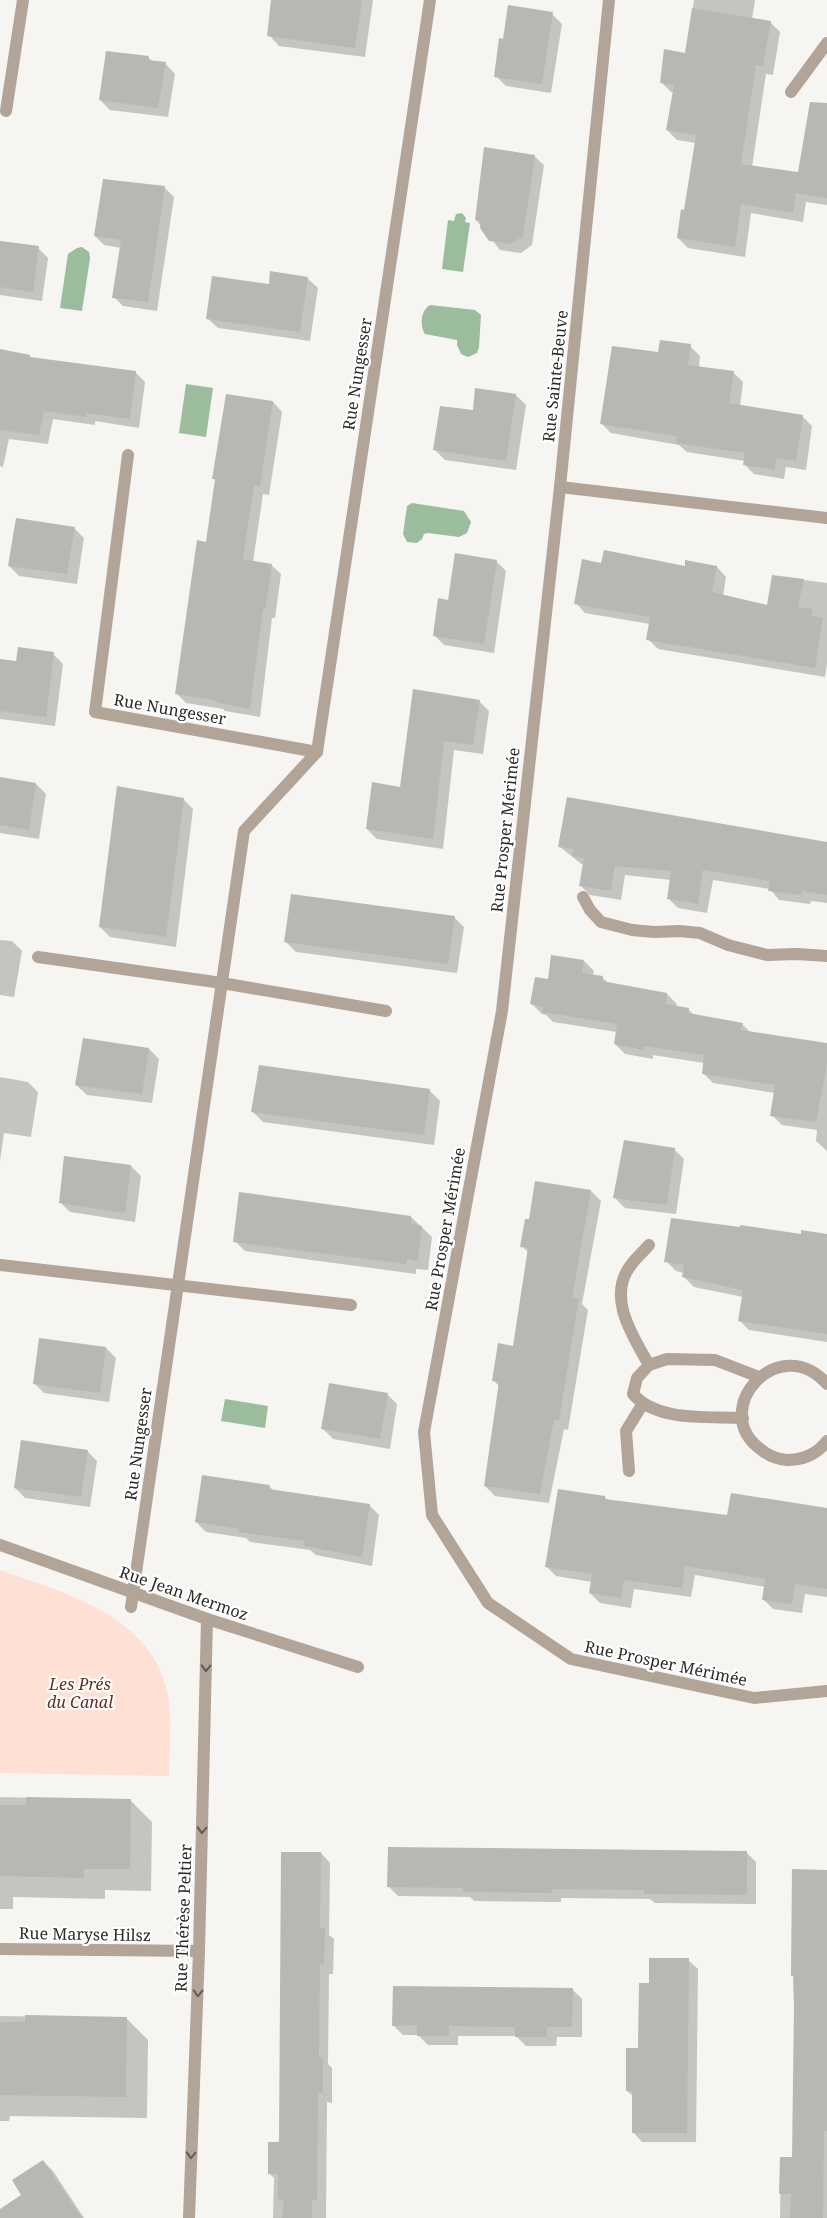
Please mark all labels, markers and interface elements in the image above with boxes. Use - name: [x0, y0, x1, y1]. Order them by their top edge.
- street label: Rue Sainte-Beuve: [537, 309, 573, 443]
- street label: Rue Nungesser: [337, 316, 377, 432]
- street label: Rue Nungesser: [112, 688, 228, 730]
- street label: Rue Prosper Mérimée: [485, 747, 525, 913]
- street label: Rue Prosper Mérimée: [420, 1146, 470, 1312]
- street label: Rue Nungesser: [119, 1386, 157, 1502]
- street label: Rue Jean Mermoz: [117, 1561, 251, 1625]
- street label: Rue Prosper Mérimée: [583, 1635, 749, 1691]
- one-way arrow: [201, 1664, 211, 1672]
- park label: Les Prés du Canal: [47, 1673, 113, 1713]
- one-way arrow: [197, 1827, 207, 1835]
- street label: Rue Thérèse Peltier: [169, 1843, 197, 1992]
- street label: Rue Maryse Hilsz: [19, 1922, 151, 1946]
- one-way arrow: [192, 1989, 203, 1997]
- one-way arrow: [186, 2151, 197, 2159]

